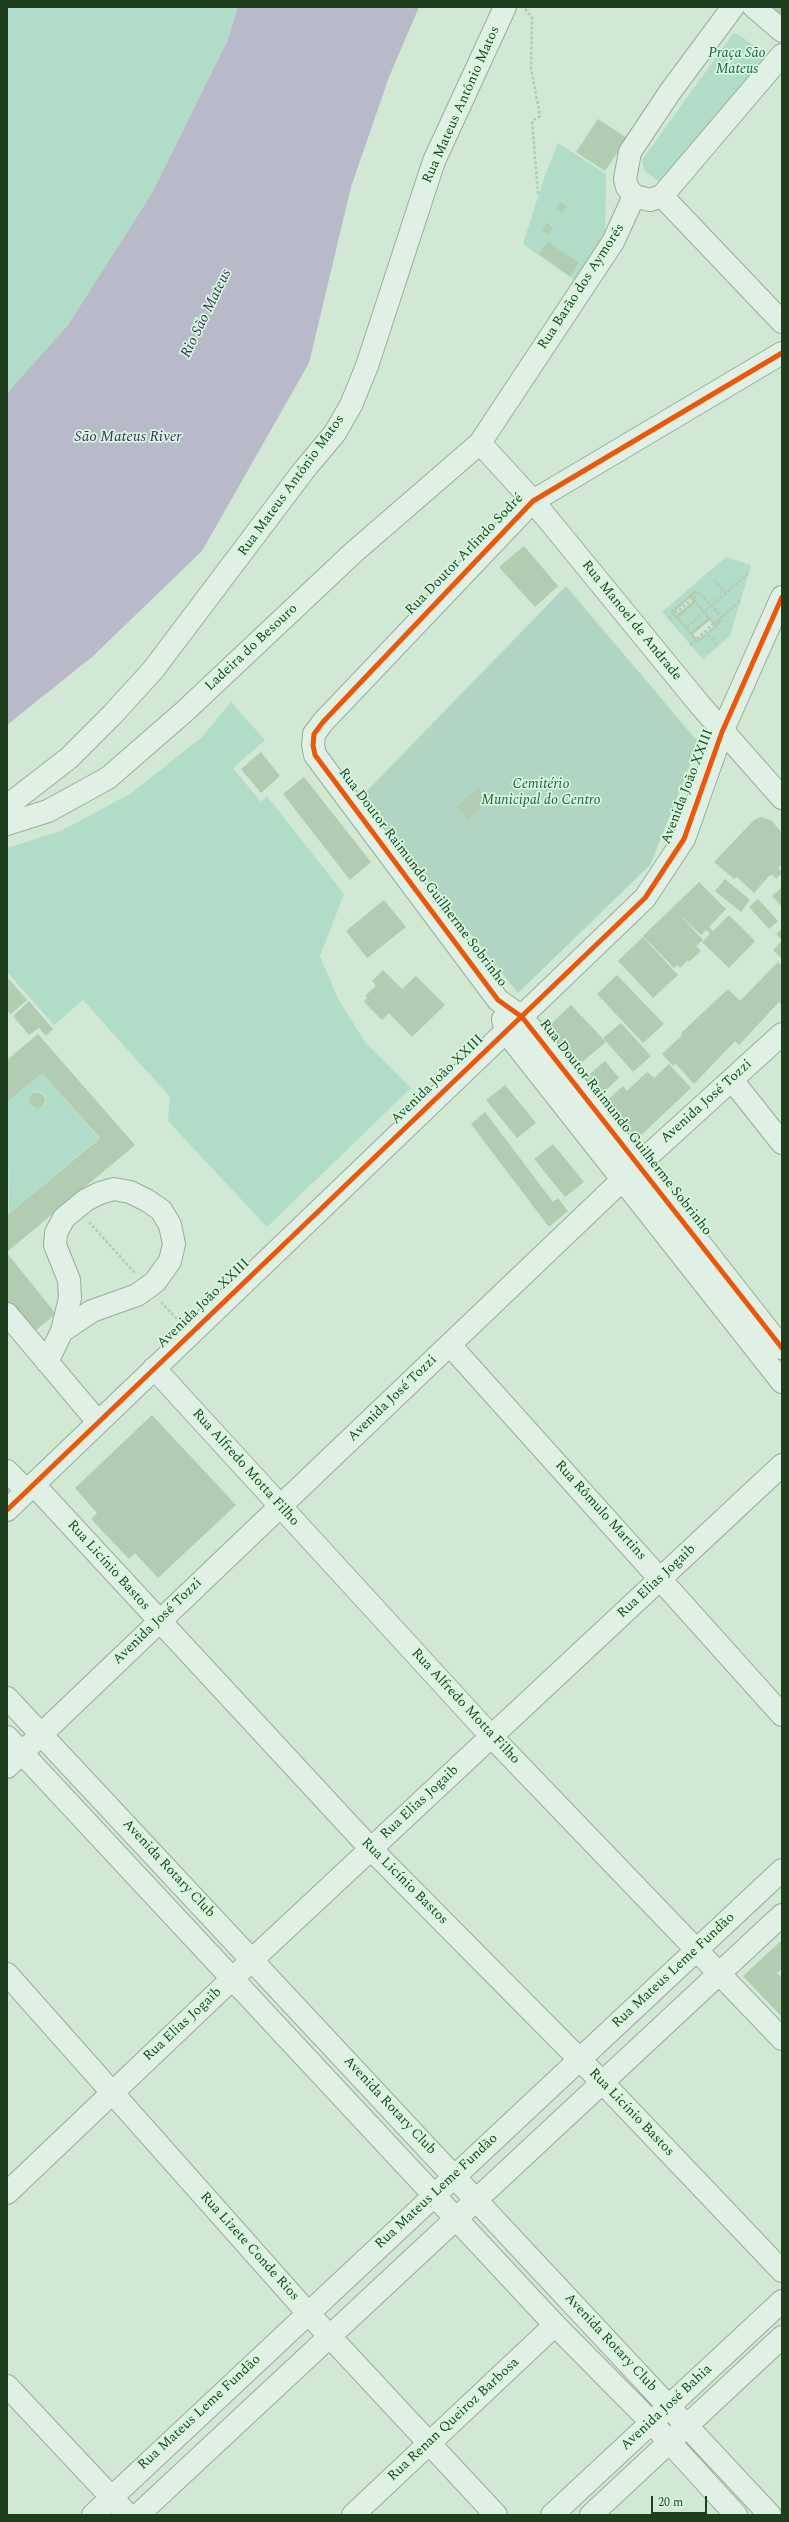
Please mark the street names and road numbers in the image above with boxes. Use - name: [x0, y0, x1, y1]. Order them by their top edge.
- street label: Rua Mateus Antônio Matos: [420, 24, 504, 186]
- street label: Rua Barão dos Aymorés: [535, 221, 629, 353]
- street label: Rua Mateus Antônio Matos: [235, 412, 349, 560]
- street label: Rua Doutor Arlindo Sodré: [403, 491, 527, 619]
- street label: Rua Manoel de Andrade: [577, 558, 685, 684]
- street label: Ladeira do Besouro: [202, 601, 302, 695]
- street label: Avenida João XXIII: [658, 727, 718, 847]
- street label: Rua Doutor Raimundo Guilherme Sobrinho: [334, 765, 510, 991]
- street label: Rua Doutor Raimundo Guilherme Sobrinho: [535, 1017, 715, 1239]
- street label: Avenida João XXIII: [388, 1032, 488, 1128]
- street label: Avenida José Tozzi: [658, 1057, 756, 1147]
- street label: Avenida João XXIII: [154, 1256, 254, 1352]
- street label: Avenida José Tozzi: [345, 1352, 441, 1446]
- street label: Rua Alfredo Motta Filho: [188, 1406, 302, 1530]
- street label: Rua Rômulo Martins: [551, 1458, 649, 1564]
- street label: Rua Licínio Bastos: [63, 1517, 153, 1615]
- street label: Rua Elias Jogaib: [614, 1541, 700, 1623]
- street label: Avenida José Tozzi: [110, 1575, 206, 1669]
- street label: Rua Alfredo Motta Filho: [407, 1646, 523, 1768]
- street label: Rua Elias Jogaib: [377, 1762, 463, 1844]
- street label: Avenida Rotary Club: [118, 1816, 218, 1922]
- street label: Rua Licínio Bastos: [357, 1835, 451, 1929]
- street label: Rua Mateus Leme Fundão: [609, 1910, 739, 2032]
- street label: Rua Elias Jogaib: [140, 1984, 226, 2066]
- street label: Avenida Rotary Club: [339, 2053, 439, 2159]
- street label: Rua Licínio Bastos: [585, 2066, 677, 2160]
- street label: Rua Mateus Leme Fundão: [372, 2131, 502, 2253]
- street label: Rua Lizete Conde Rios: [196, 2189, 302, 2305]
- street label: Avenida Rotary Club: [560, 2290, 660, 2396]
- street label: Rua Mateus Leme Fundão: [135, 2352, 265, 2474]
- street label: Rua Renan Queiroz Barbosa: [385, 2355, 523, 2485]
- street label: Avenida José Bahia: [618, 2361, 716, 2455]

